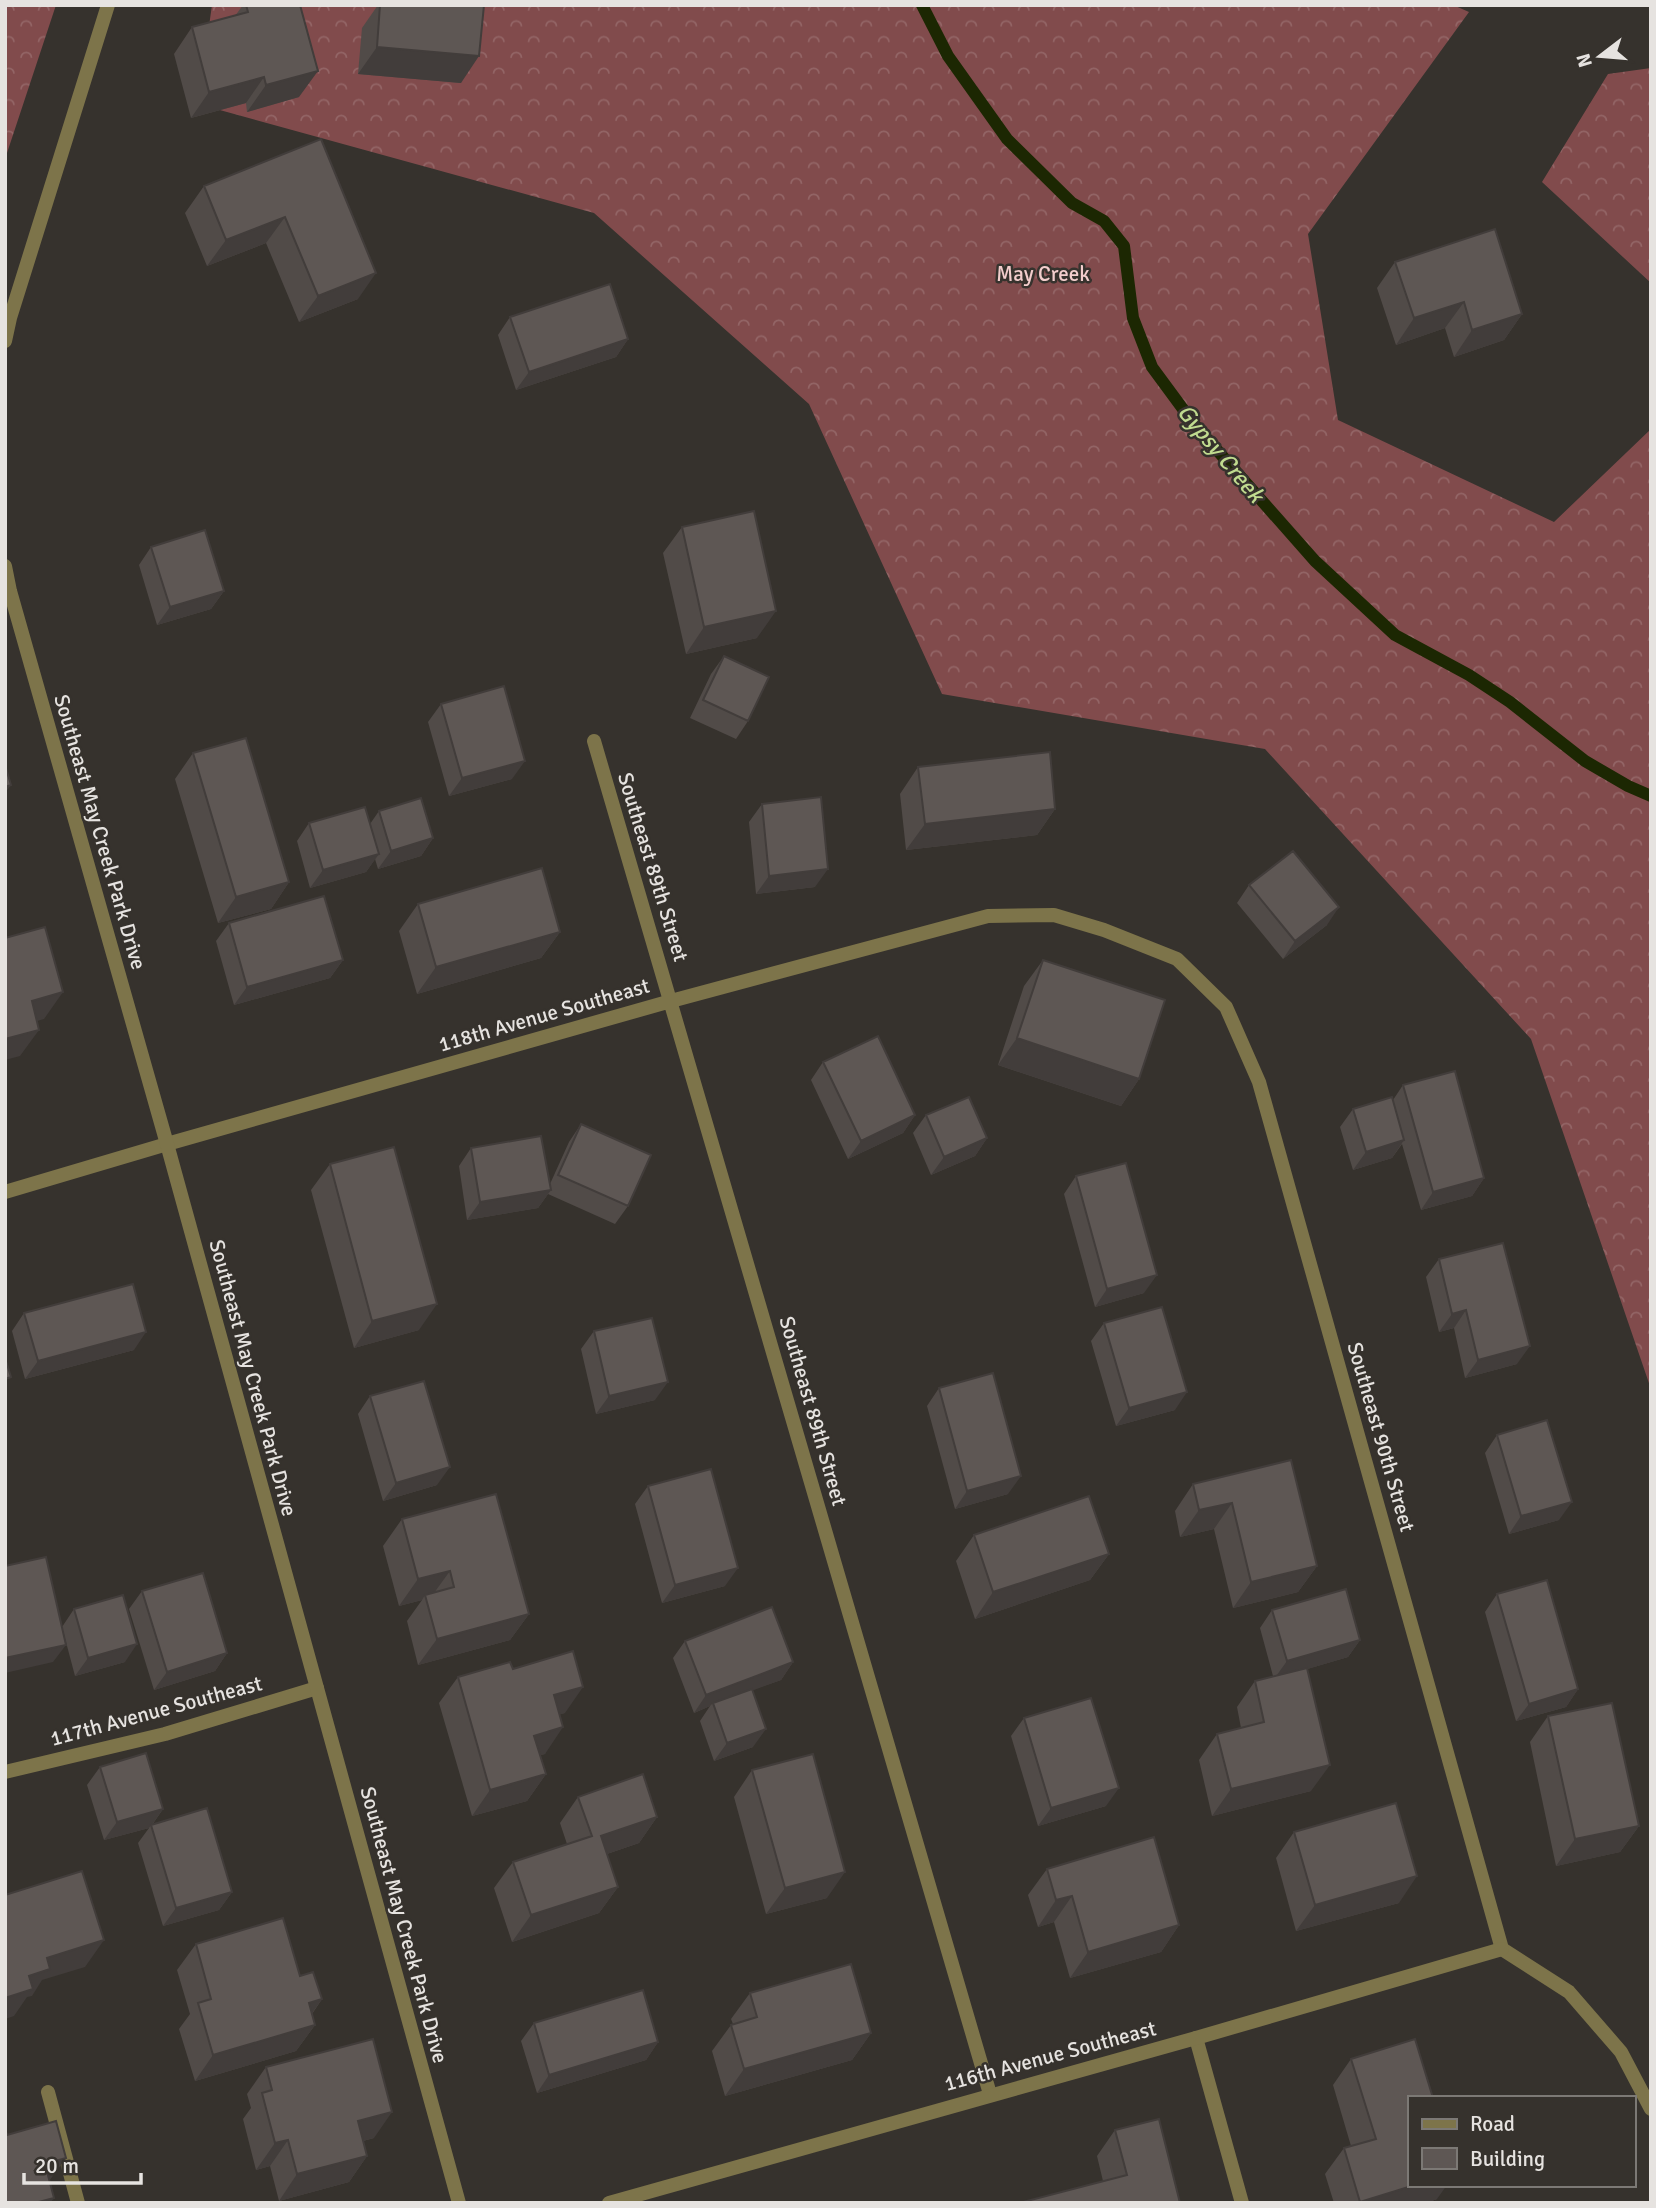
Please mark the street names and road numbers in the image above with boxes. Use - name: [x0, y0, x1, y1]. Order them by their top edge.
- street label: Southeast May Creek Park Drive: [48, 691, 152, 973]
- street label: Southeast 89th Street: [612, 769, 694, 965]
- street label: 118th Avenue Southeast: [435, 972, 653, 1058]
- street label: Southeast May Creek Park Drive: [204, 1237, 302, 1519]
- street label: Southeast 89th Street: [773, 1313, 853, 1509]
- street label: Southeast 90th Street: [1341, 1339, 1421, 1535]
- street label: 117th Avenue Southeast: [47, 1670, 265, 1752]
- street label: Southeast May Creek Park Drive: [355, 1784, 453, 2066]
- street label: 116th Avenue Southeast: [941, 2015, 1159, 2097]

